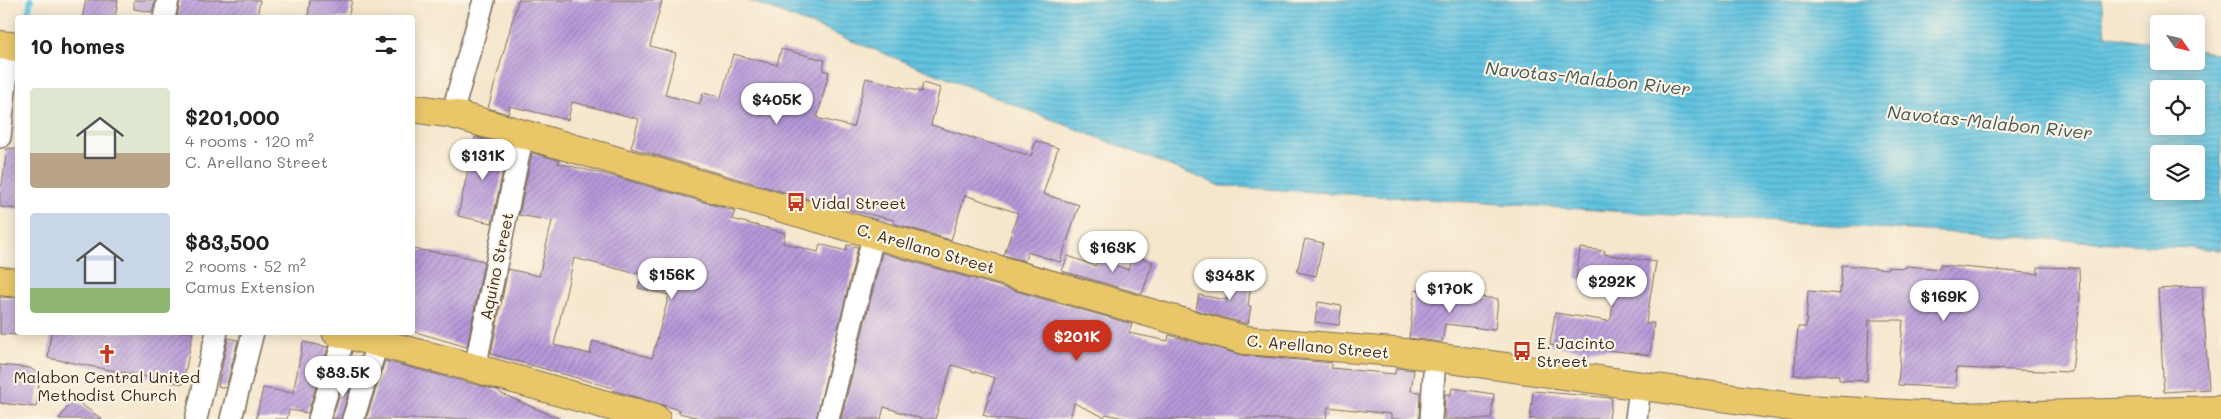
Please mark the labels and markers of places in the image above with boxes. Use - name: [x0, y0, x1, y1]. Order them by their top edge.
- pin: $405K: [742, 82, 812, 125]
- pin: $131K: [448, 138, 518, 181]
- bus stop icon: Vidal Street: [785, 191, 807, 213]
- place label: Vidal Street: [811, 192, 906, 213]
- pin: $163K: [1078, 230, 1148, 273]
- pin: $156K: [637, 258, 707, 300]
- pin: $348K: [1195, 258, 1265, 301]
- pin: $292K: [1577, 264, 1647, 307]
- pin: $170K: [1415, 272, 1485, 314]
- pin: $169K: [1909, 280, 1979, 322]
- pin: $201K: [1042, 320, 1112, 362]
- place label: E. Jacinto Street: [1537, 332, 1614, 371]
- bus stop icon: E. Jacinto Street: [1511, 340, 1533, 362]
- church icon: Malabon Central United Methodist Church: [96, 343, 118, 365]
- pin: $83.5K: [302, 356, 384, 398]
- place label: Malabon Central United Methodist Church: [14, 366, 200, 405]

